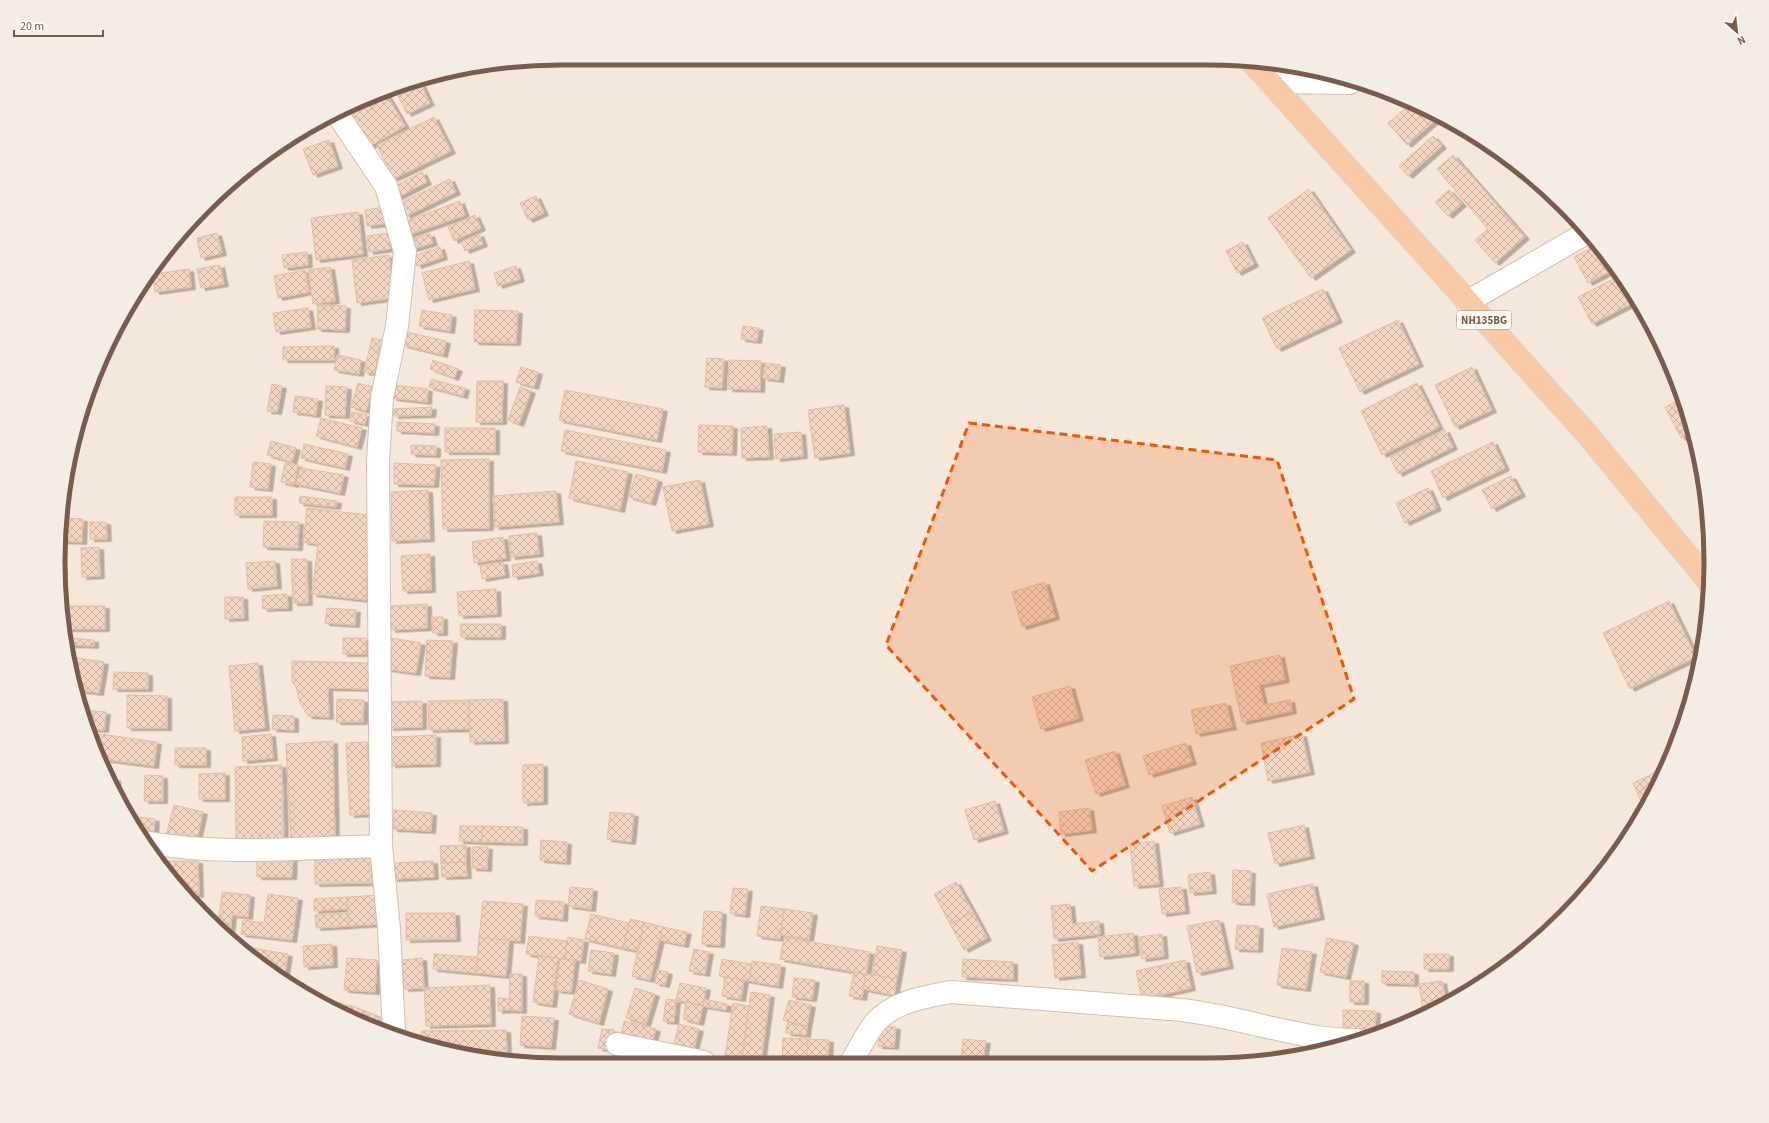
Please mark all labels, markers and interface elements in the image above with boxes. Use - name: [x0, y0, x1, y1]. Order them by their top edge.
- scale bar: [14, 12, 103, 38]
- north arrow: [1717, 12, 1757, 52]
- text: 20 m: [20, 18, 44, 35]
- text: N: [1735, 32, 1748, 49]
- road number: NH135BG: [1457, 311, 1511, 329]

